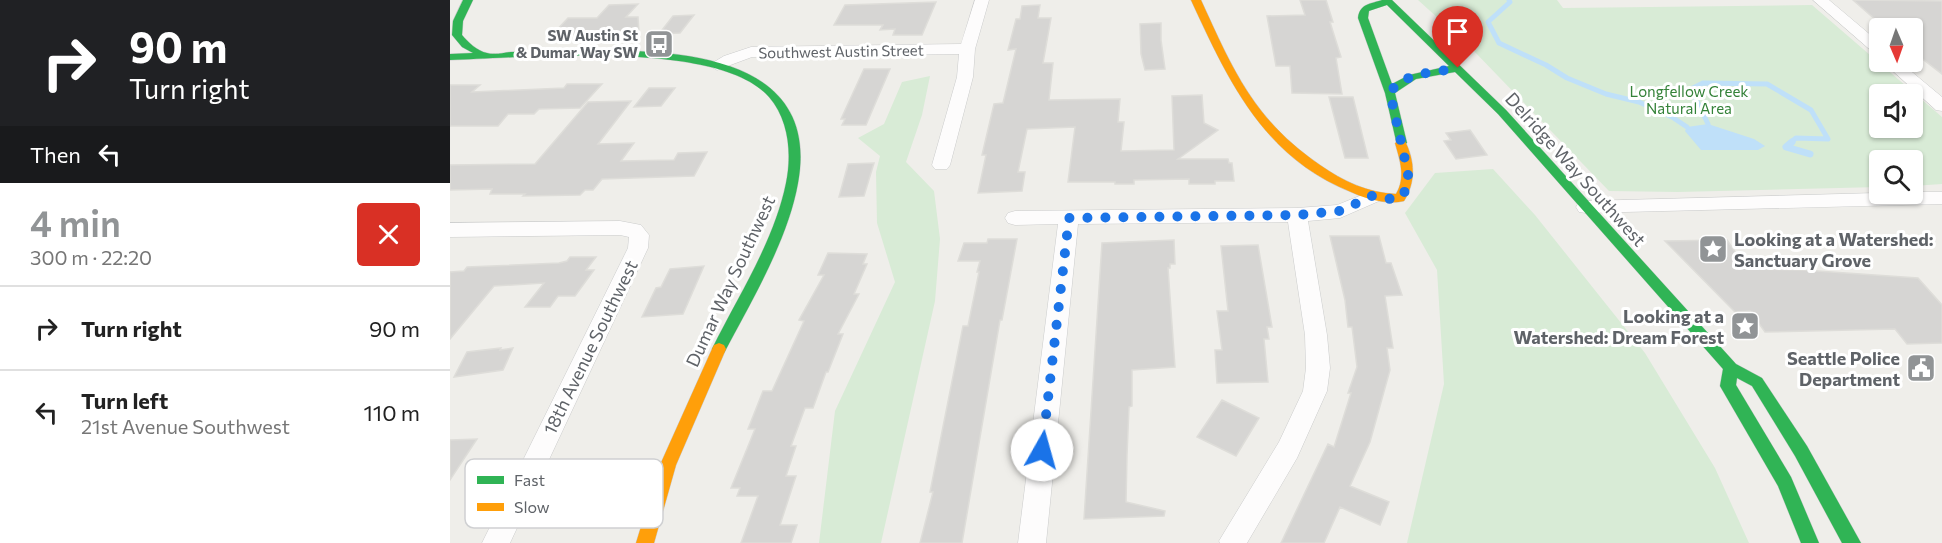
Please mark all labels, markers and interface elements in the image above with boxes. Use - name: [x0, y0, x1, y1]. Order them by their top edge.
- pin: [1432, 6, 1483, 68]
- icon: arrive: [1441, 15, 1474, 48]
- north arrow: [1869, 18, 1923, 72]
- map controls: [1869, 18, 1923, 204]
- text: 90 m: [129, 20, 228, 72]
- icon: right: [30, 24, 108, 102]
- place label: SW Austin St & Dumar Way SW: [516, 26, 638, 61]
- bus stop icon: SW Austin St & Dumar Way SW: [643, 28, 675, 60]
- street label: Southwest Austin Street: [758, 41, 924, 61]
- text: Turn right: [129, 72, 249, 105]
- park label: Longfellow Creek Natural Area: [1630, 82, 1748, 117]
- button: sound: [1869, 84, 1923, 138]
- street label: Delridge Way Southwest: [1501, 88, 1651, 250]
- icon: left: [93, 138, 126, 171]
- text: Then: [30, 141, 81, 168]
- button: search: [1869, 150, 1923, 204]
- street label: Dumar Way Southwest: [681, 192, 779, 370]
- text: 4 min: [30, 200, 121, 244]
- button: close: [357, 203, 420, 266]
- place label: Looking at a Watershed: Sanctuary Grove: [1734, 228, 1934, 271]
- place icon: Looking at a Watershed: Sanctuary Grove: [1697, 233, 1729, 265]
- text: 300 m · 22:20: [30, 245, 152, 269]
- street label: 18th Avenue Southwest: [538, 256, 642, 438]
- place label: Looking at a Watershed: Dream Forest: [1514, 305, 1724, 348]
- place icon: Looking at a Watershed: Dream Forest: [1729, 310, 1761, 342]
- icon: right: [30, 312, 63, 345]
- text: Turn right: [81, 315, 182, 342]
- text: 90 m: [369, 315, 420, 342]
- place label: Seattle Police Department: [1787, 347, 1900, 390]
- public building icon: Seattle Police Department: [1905, 352, 1937, 384]
- text: Turn left: [81, 387, 168, 414]
- icon: left: [30, 396, 63, 429]
- text: 110 m: [363, 399, 420, 426]
- text: 21st Avenue Southwest: [81, 414, 290, 438]
- position arrow: [1010, 418, 1074, 482]
- legend: [465, 459, 663, 528]
- text: Fast: [514, 470, 545, 489]
- text: Slow: [514, 497, 550, 516]

